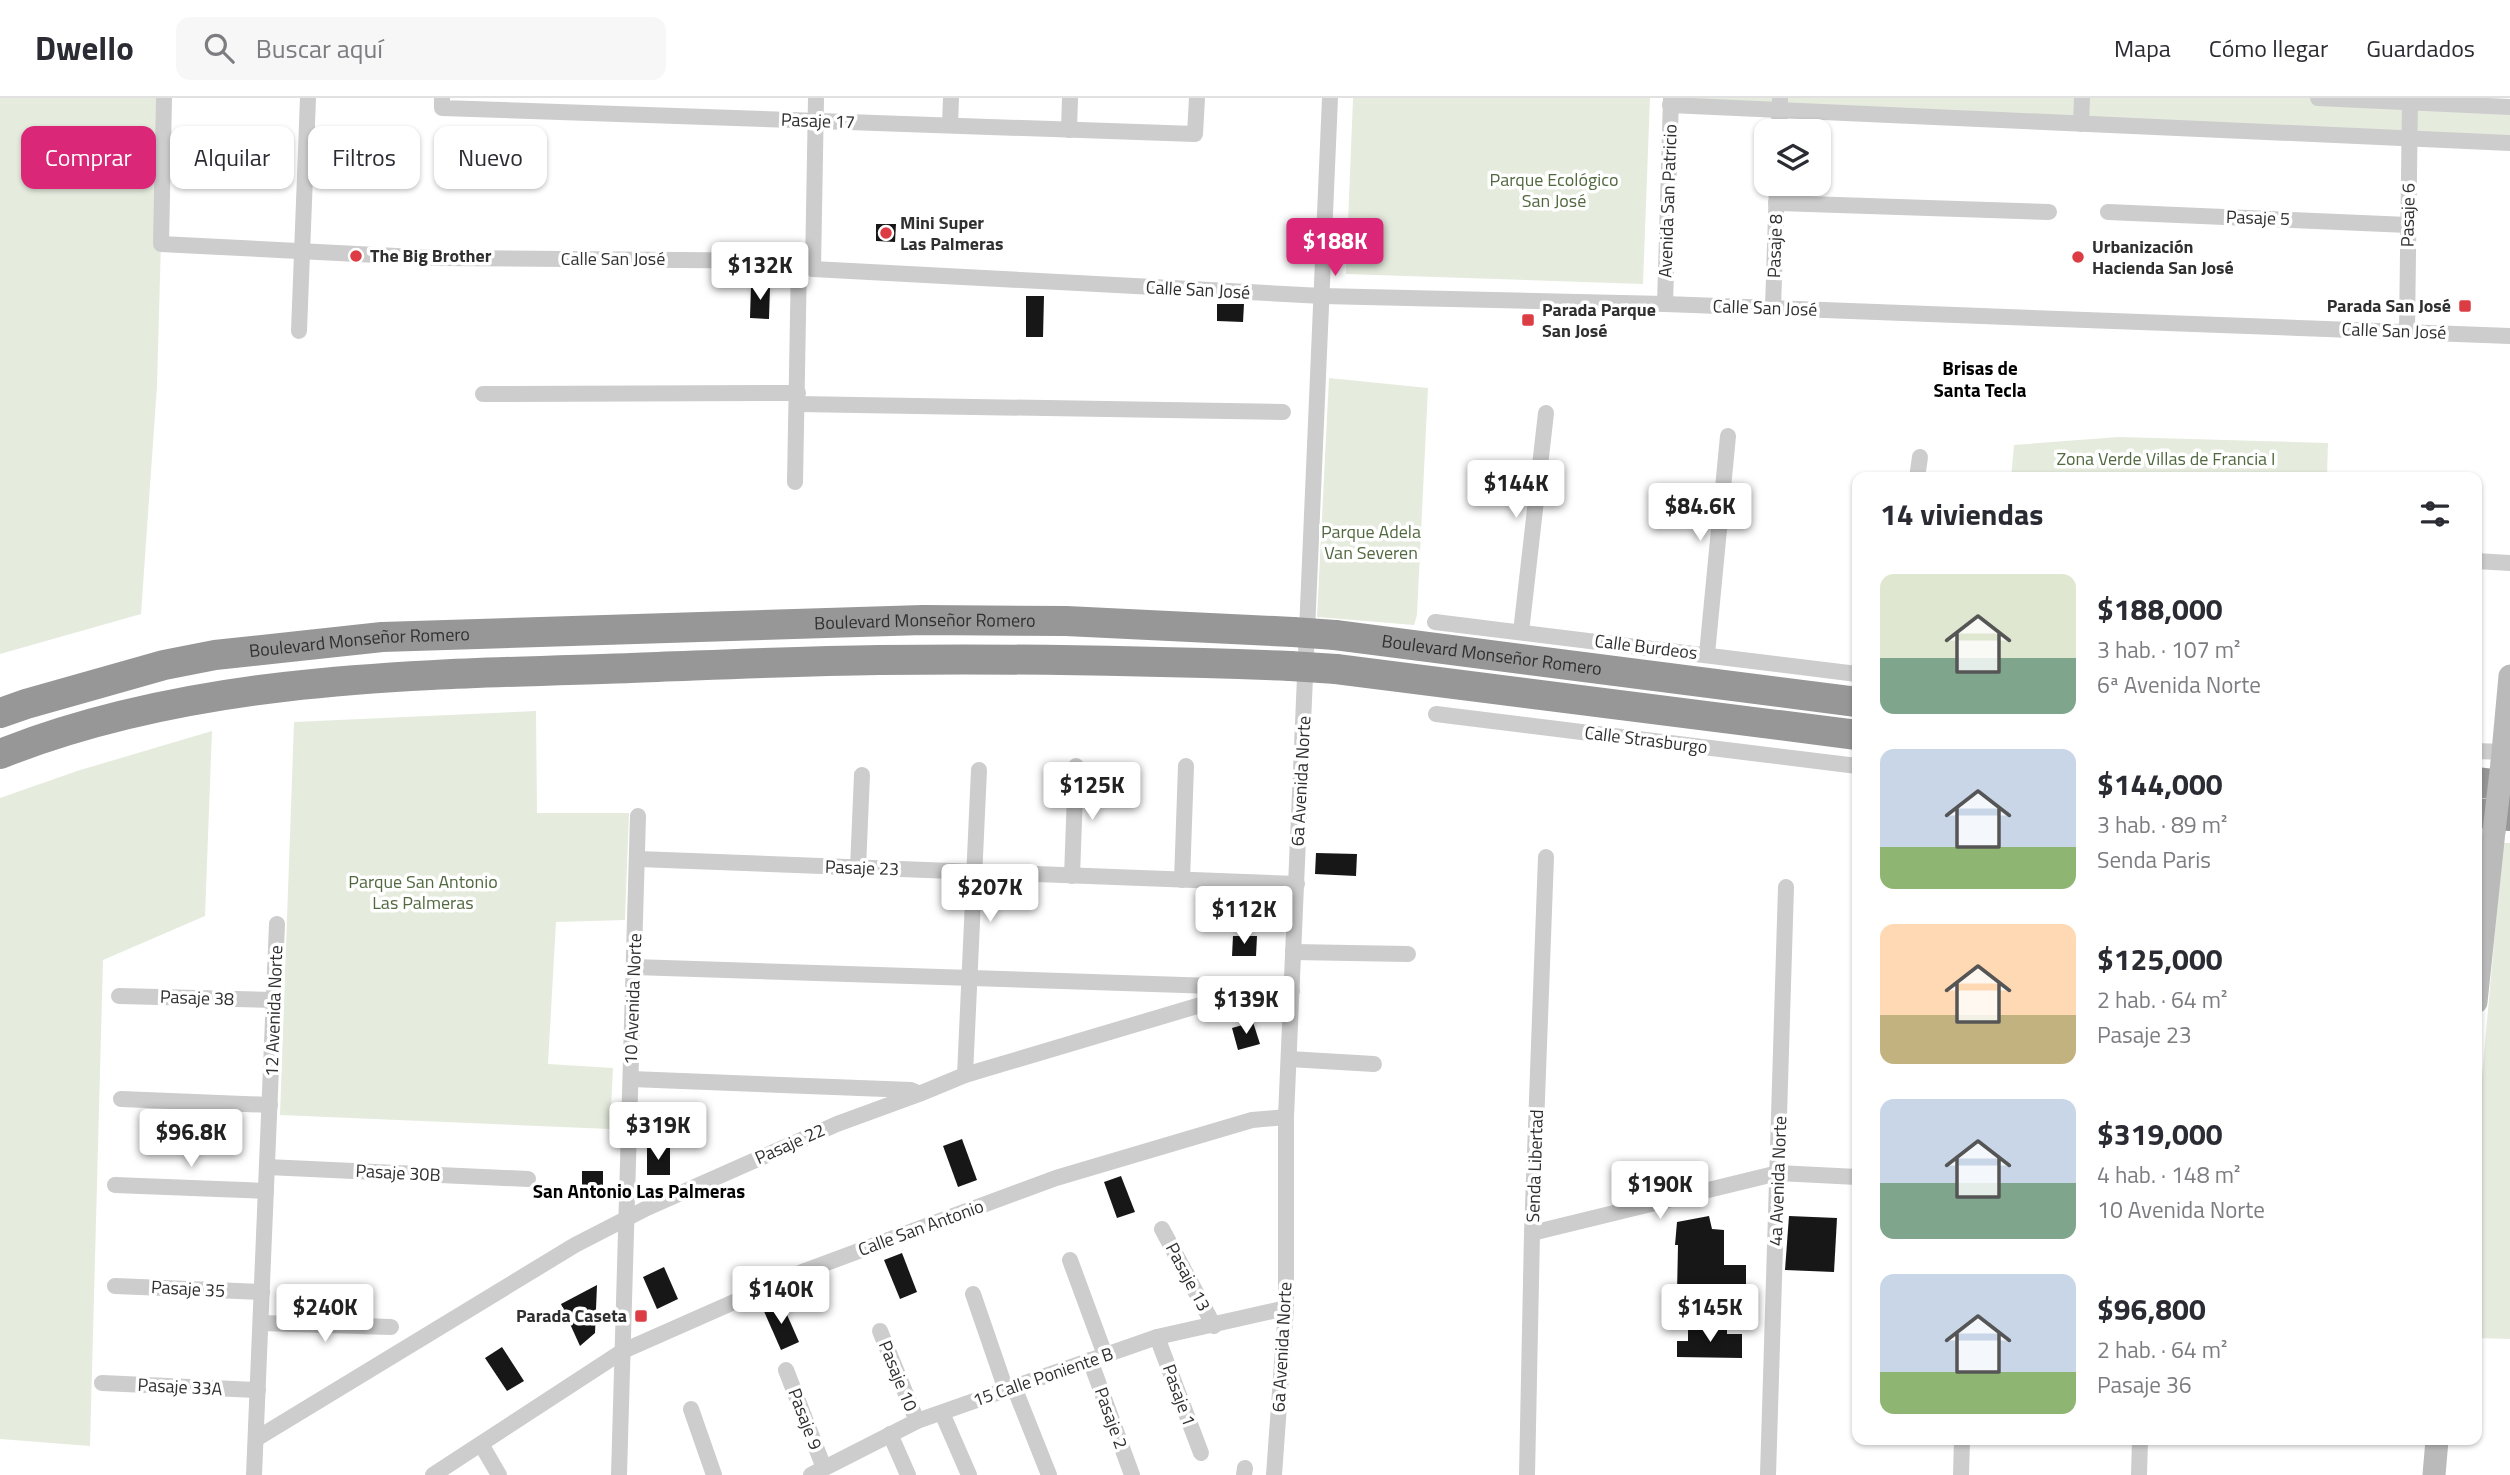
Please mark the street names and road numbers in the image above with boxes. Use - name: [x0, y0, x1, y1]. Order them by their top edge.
- street label: Pasaje 17: [780, 106, 856, 135]
- street label: Avenida San Patricio: [1651, 124, 1684, 278]
- street label: Pasaje 6: [2393, 183, 2422, 247]
- street label: Pasaje 5: [2226, 203, 2291, 232]
- street label: Pasaje 8: [1760, 213, 1789, 278]
- street label: Calle San José: [561, 245, 665, 272]
- street label: Calle San José: [1145, 273, 1251, 306]
- street label: Calle San José: [1712, 292, 1818, 323]
- street label: Calle San José: [2341, 315, 2447, 346]
- street label: Boulevard Monseñor Romero: [814, 606, 1036, 636]
- street label: Boulevard Monseñor Romero: [248, 620, 470, 664]
- street label: Boulevard Monseñor Romero: [1380, 627, 1603, 682]
- street label: Calle Burdeos: [1593, 627, 1699, 666]
- street label: 6a Avenida Norte: [1284, 715, 1317, 847]
- street label: Calle Strasburgo: [1583, 719, 1709, 760]
- street label: Pasaje 23: [824, 853, 900, 882]
- street label: 10 Avenida Norte: [617, 933, 648, 1065]
- street label: 12 Avenida Norte: [258, 945, 289, 1077]
- street label: Pasaje 38: [159, 983, 235, 1012]
- street label: Senda Libertad: [1519, 1109, 1550, 1223]
- street label: 4a Avenida Norte: [1762, 1115, 1793, 1247]
- street label: Pasaje 22: [750, 1116, 829, 1171]
- street label: Pasaje 30B: [355, 1157, 441, 1188]
- street label: Calle San Antonio: [854, 1192, 987, 1263]
- street label: Pasaje 13: [1159, 1238, 1218, 1316]
- street label: Pasaje 35: [150, 1273, 226, 1304]
- street label: 6a Avenida Norte: [1265, 1281, 1298, 1413]
- street label: Pasaje 10: [872, 1336, 925, 1415]
- street label: 15 Calle Poniente B: [969, 1340, 1117, 1413]
- street label: Pasaje 1: [1156, 1360, 1203, 1430]
- street label: Pasaje 33A: [137, 1371, 223, 1402]
- street label: Pasaje 2: [1088, 1383, 1135, 1453]
- street label: Pasaje 9: [781, 1384, 830, 1454]

